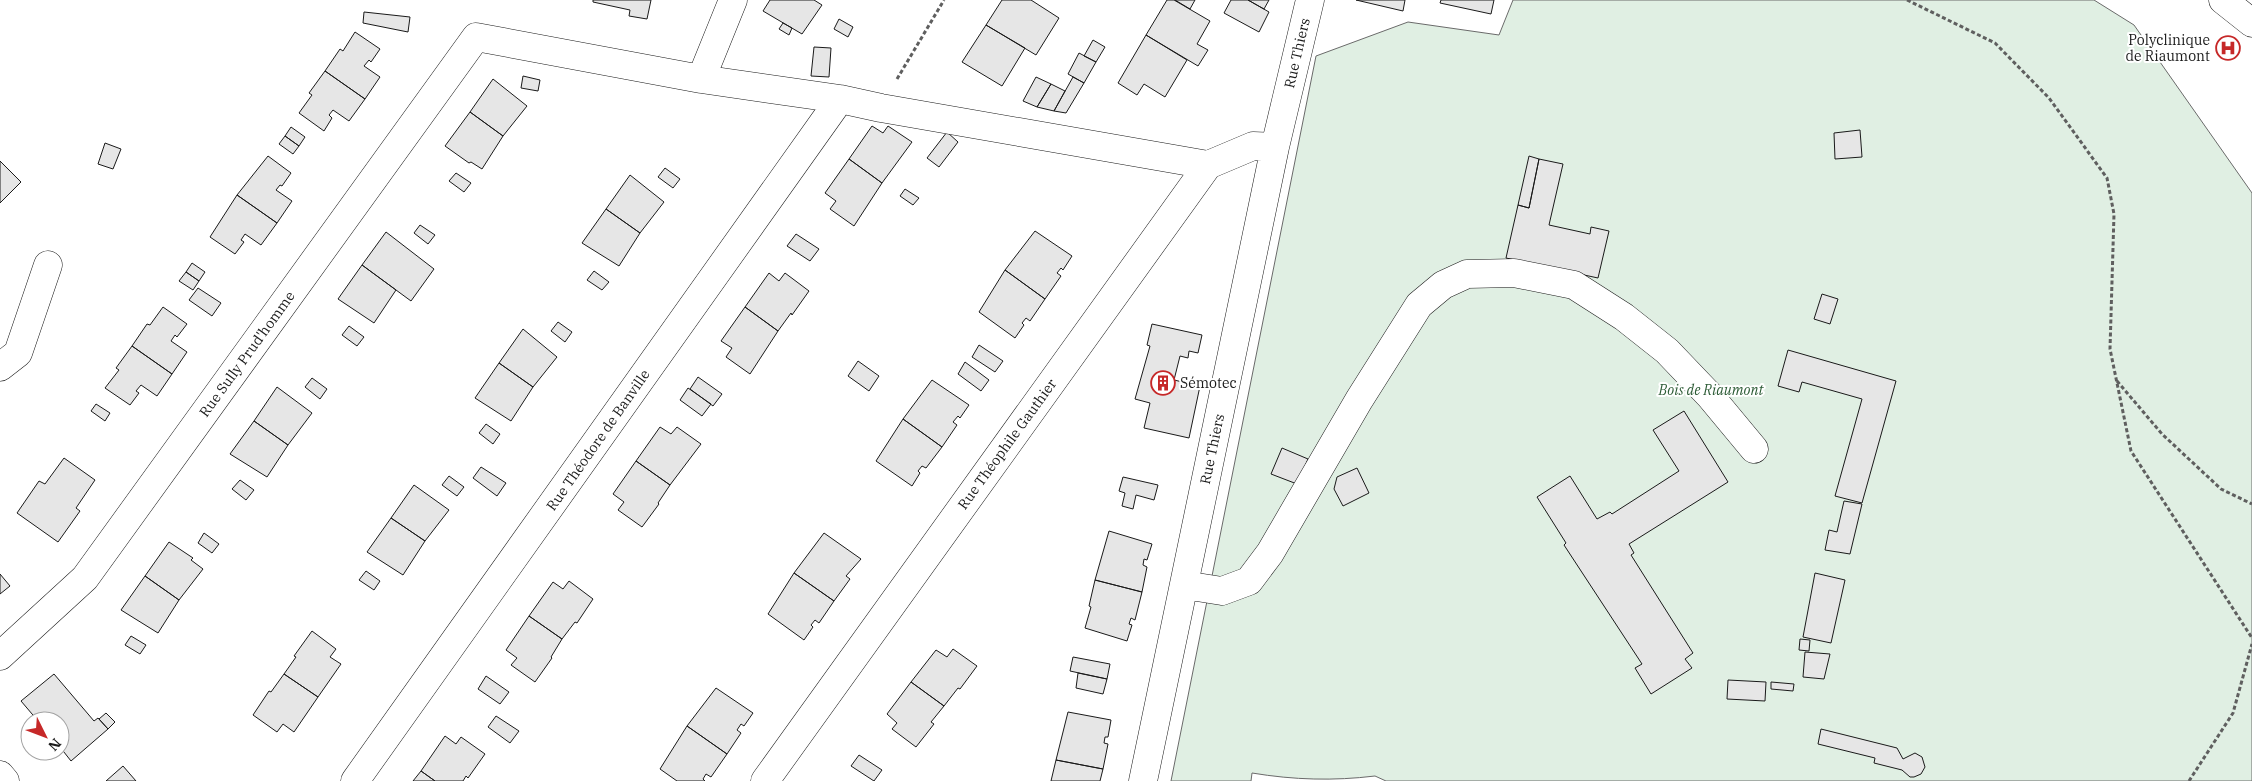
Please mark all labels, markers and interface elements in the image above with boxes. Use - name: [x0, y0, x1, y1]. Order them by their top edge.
- street label: Rue Thiers: [1280, 16, 1314, 90]
- place label: Polyclinique de Riaumont: [2126, 31, 2210, 65]
- hospital icon: Polyclinique de Riaumont: [2215, 35, 2241, 61]
- street label: Rue Sully Prud'homme: [195, 288, 299, 420]
- street label: Rue Théodore de Banville: [542, 366, 654, 514]
- building icon: Sémotec: [1150, 370, 1176, 396]
- place label: Sémotec: [1180, 374, 1237, 392]
- street label: Rue Théophile Gauthier: [954, 375, 1061, 513]
- park label: Bois de Riaumont: [1658, 381, 1764, 399]
- street label: Rue Thiers: [1196, 412, 1228, 486]
- north arrow: [20, 711, 70, 761]
- text: N: [44, 735, 65, 755]

